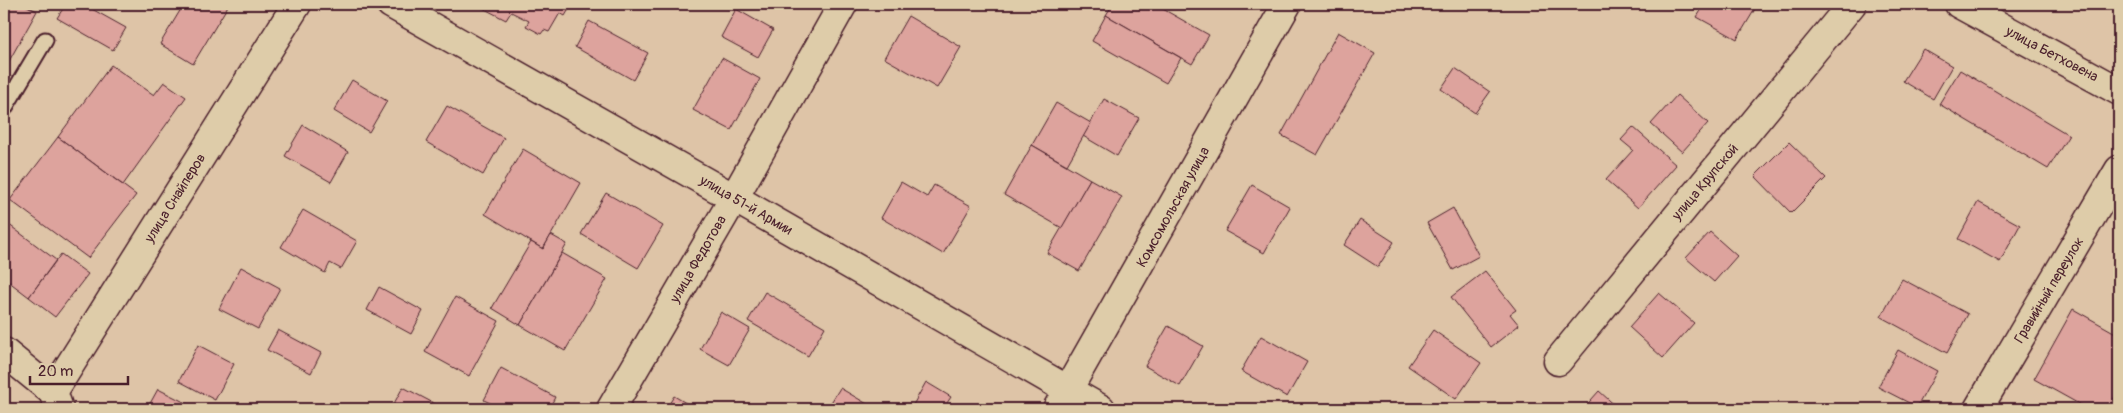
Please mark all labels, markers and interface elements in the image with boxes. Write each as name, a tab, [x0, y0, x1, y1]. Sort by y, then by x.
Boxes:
street label: улица Бетховена	[2002, 22, 2101, 85]
street label: улица Крупской	[1668, 140, 1742, 224]
street label: Комсомольская улица	[1133, 144, 1213, 270]
street label: улица Снайперов	[140, 150, 209, 247]
street label: улица 51-й Армии	[696, 171, 795, 238]
street label: улица Федотова	[666, 212, 730, 307]
street label: Гравийный переулок	[2011, 234, 2087, 346]
scale bar	[30, 353, 128, 385]
text: 20 m	[38, 362, 73, 381]

